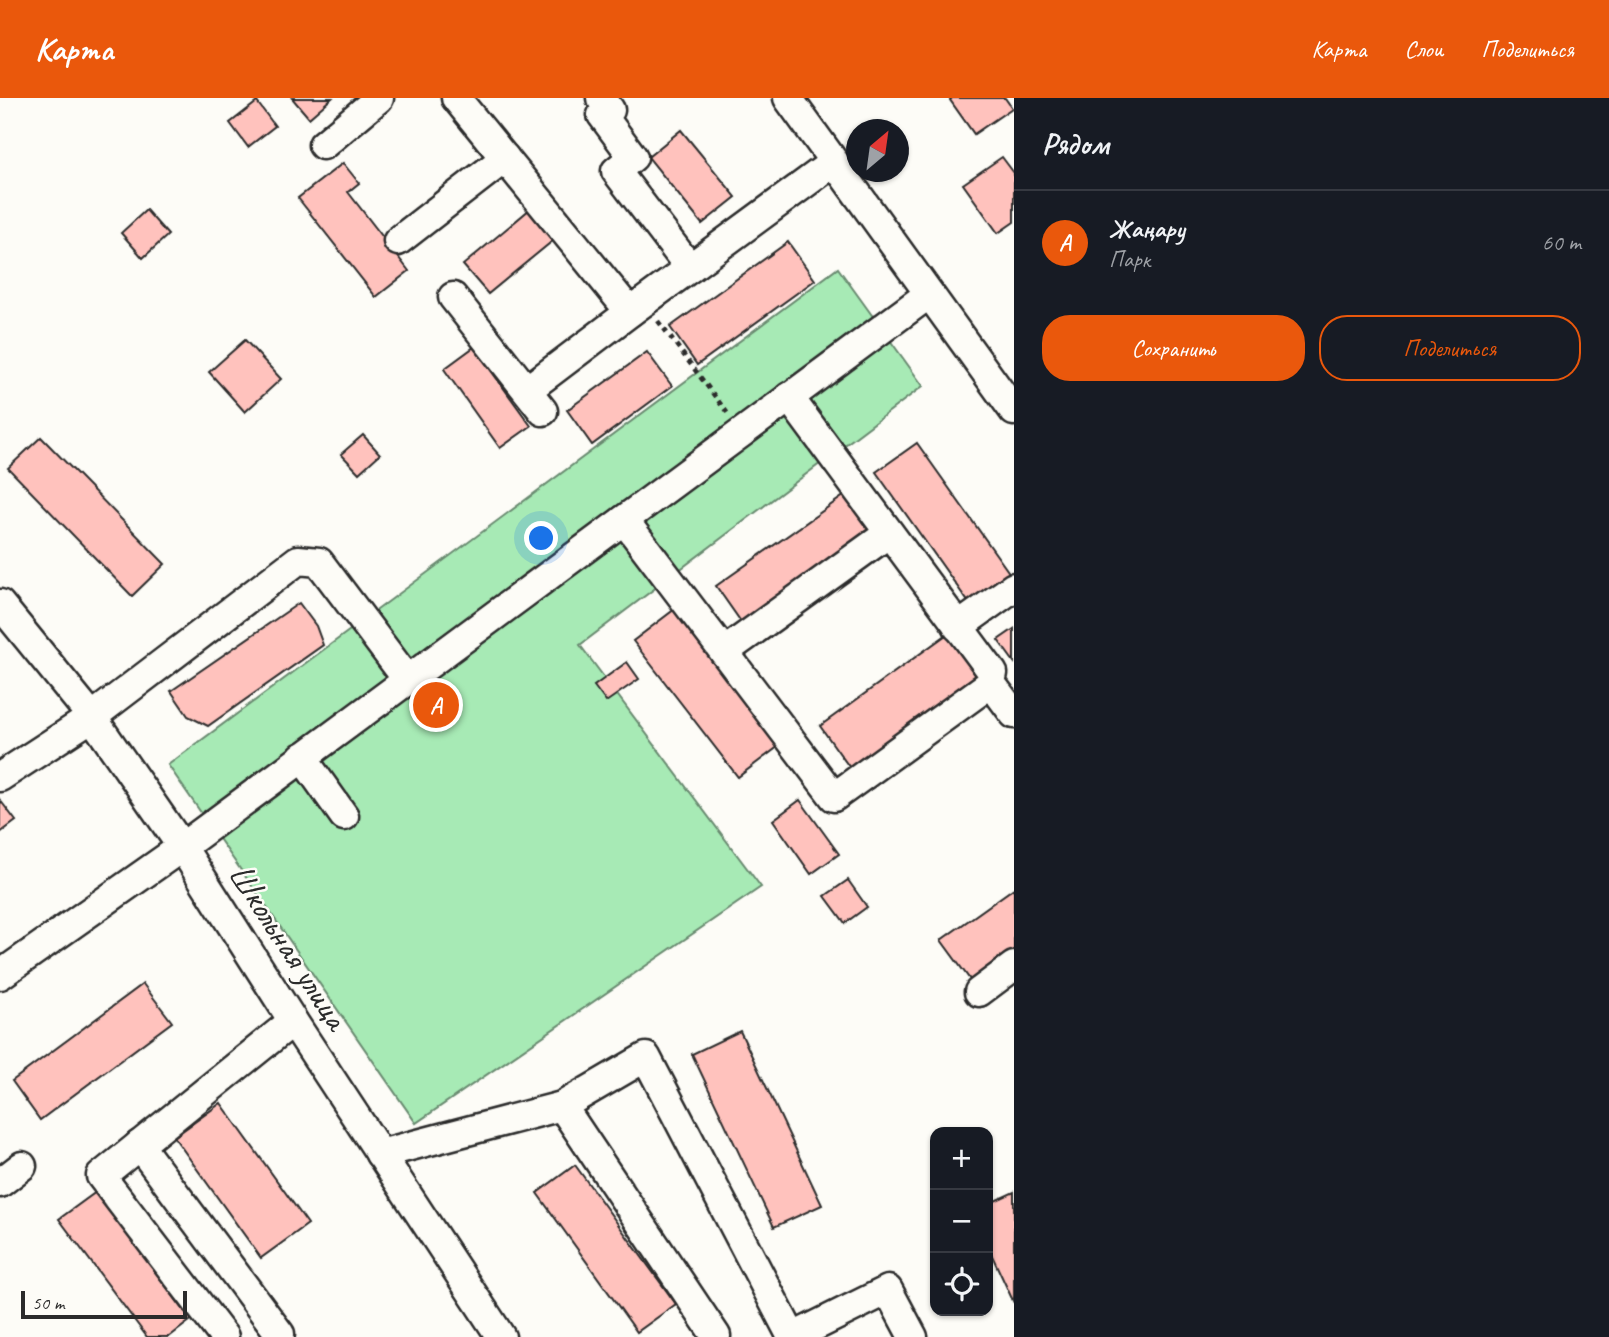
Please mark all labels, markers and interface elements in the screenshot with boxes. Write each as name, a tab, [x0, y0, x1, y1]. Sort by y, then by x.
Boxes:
text: Карта	[35, 28, 114, 70]
text: Карта	[1312, 34, 1366, 64]
text: Слои	[1404, 34, 1443, 64]
text: Поделиться	[1481, 34, 1574, 64]
north arrow	[846, 119, 909, 182]
text: Рядом	[1042, 125, 1109, 163]
text: Жаңару	[1109, 212, 1185, 245]
text: A	[1059, 228, 1071, 257]
text: 60 m	[1542, 228, 1581, 257]
text: Парк	[1109, 245, 1150, 274]
button: Сохранить	[1042, 315, 1305, 381]
button: Поделиться	[1319, 315, 1581, 381]
your location	[524, 521, 558, 555]
pin: A	[413, 679, 459, 731]
street label: Школьная улица	[218, 855, 360, 1040]
map controls	[930, 1127, 993, 1316]
button: +	[930, 1127, 993, 1190]
button: −	[930, 1190, 993, 1253]
button: locate	[930, 1253, 993, 1316]
scale bar	[21, 1288, 187, 1320]
text: 50 m	[32, 1291, 64, 1315]

